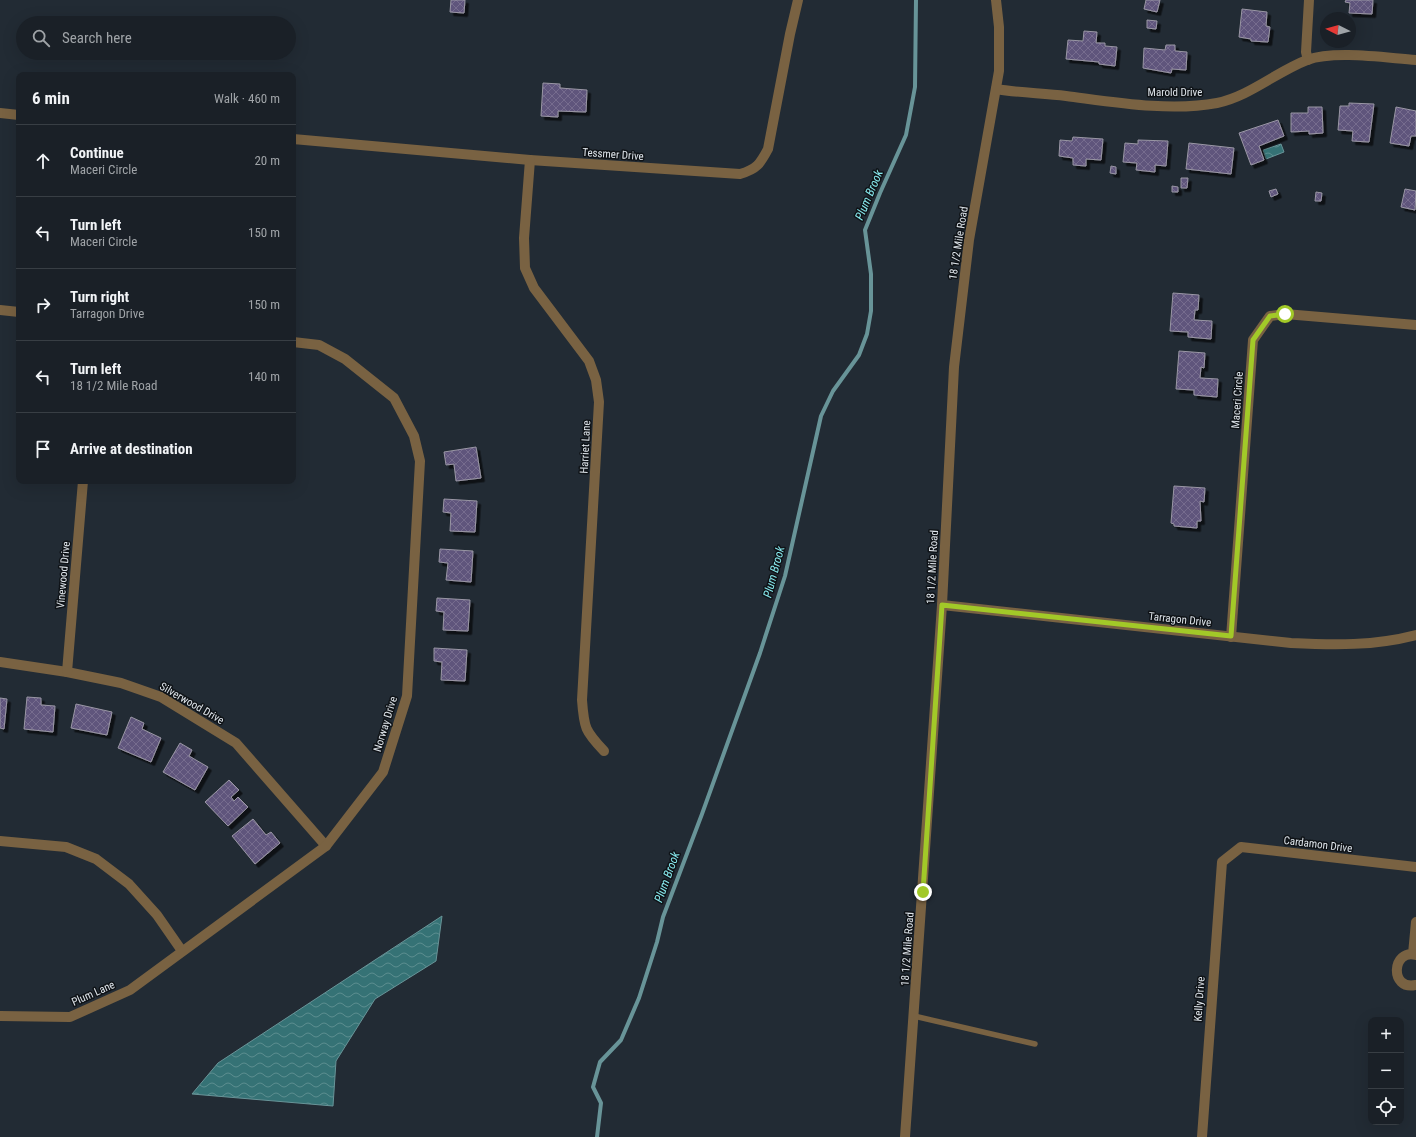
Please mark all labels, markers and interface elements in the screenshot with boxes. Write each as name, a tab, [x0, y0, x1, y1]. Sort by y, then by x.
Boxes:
north arrow	[1320, 12, 1356, 48]
search box	[16, 16, 296, 60]
icon: search	[30, 27, 52, 49]
text: Search here	[62, 29, 132, 47]
street label: Marold Drive	[1148, 86, 1202, 99]
text: 6 min	[32, 88, 70, 108]
text: Walk · 460 m	[214, 91, 280, 106]
text: Continue	[70, 144, 124, 162]
street label: Tessmer Drive	[582, 146, 644, 163]
icon: ahead	[32, 150, 54, 172]
text: 20 m	[254, 153, 280, 168]
text: Maceri Circle	[70, 162, 137, 177]
water label: Plum Brook	[852, 167, 886, 222]
street label: 18 1/2 Mile Road	[946, 206, 971, 281]
text: Turn left	[70, 216, 121, 234]
icon: left	[32, 222, 54, 244]
text: 150 m	[248, 225, 280, 240]
text: Maceri Circle	[70, 234, 137, 249]
text: Turn right	[70, 288, 129, 306]
icon: right	[32, 294, 54, 316]
text: 150 m	[248, 297, 280, 312]
route start	[1276, 305, 1294, 323]
text: Tarragon Drive	[70, 306, 144, 321]
text: Turn left	[70, 360, 121, 378]
icon: left	[32, 366, 54, 388]
text: 140 m	[248, 369, 280, 384]
street label: Maceri Circle	[1229, 371, 1246, 429]
text: 18 1/2 Mile Road	[70, 378, 157, 393]
street label: Harriet Lane	[578, 420, 593, 474]
icon: arrive	[32, 438, 54, 460]
text: Arrive at destination	[70, 440, 193, 458]
street label: 18 1/2 Mile Road	[924, 530, 941, 604]
street label: Vinewood Drive	[54, 541, 73, 609]
water label: Plum Brook	[760, 544, 788, 599]
street label: Tarragon Drive	[1148, 610, 1212, 629]
street label: Silverwood Drive	[157, 680, 226, 727]
street label: Norway Drive	[371, 695, 400, 753]
street label: Cardamon Drive	[1283, 834, 1353, 855]
water label: Plum Brook	[651, 849, 683, 904]
route end	[914, 883, 932, 901]
street label: 18 1/2 Mile Road	[898, 912, 917, 986]
street label: Kelly Drive	[1191, 976, 1208, 1022]
street label: Plum Lane	[70, 978, 117, 1009]
map controls	[1368, 1017, 1404, 1125]
button: +	[1368, 1017, 1404, 1053]
button: −	[1368, 1053, 1404, 1089]
button: locate	[1368, 1089, 1404, 1125]

